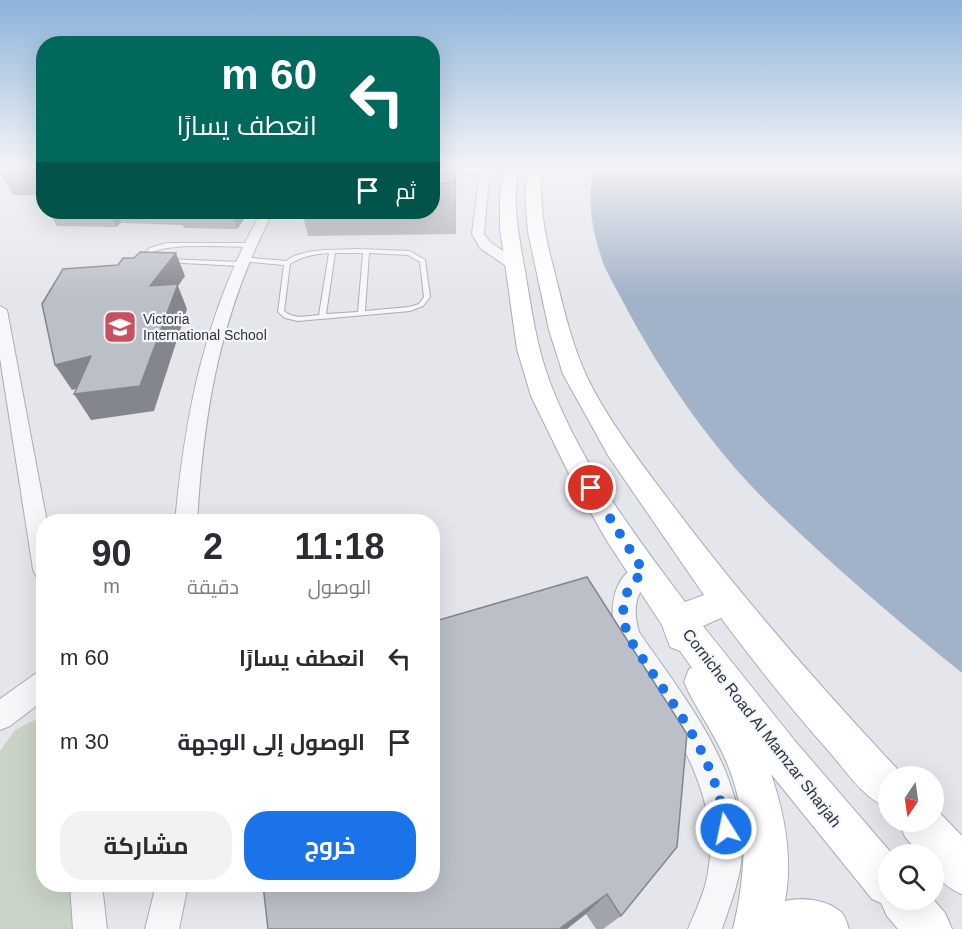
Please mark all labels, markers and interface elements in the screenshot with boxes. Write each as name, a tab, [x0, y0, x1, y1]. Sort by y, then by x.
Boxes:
text: 60 m	[221, 51, 317, 98]
icon: left	[338, 60, 416, 138]
text: انعطف يسارًا	[176, 111, 317, 141]
icon: arrive	[351, 174, 384, 207]
text: ثم	[396, 179, 416, 204]
school or university icon: Victoria International School	[102, 309, 138, 345]
place label: Victoria International School	[143, 311, 267, 343]
pin	[565, 462, 616, 513]
icon: arrive	[574, 471, 607, 504]
text: 2	[203, 526, 223, 567]
text: 11:18	[294, 526, 385, 567]
text: 90	[91, 533, 132, 574]
text: m	[103, 575, 120, 597]
text: دقيقة	[187, 576, 239, 598]
text: الوصول	[308, 576, 371, 598]
street label: Corniche Road Al Mamzar Sharjah	[679, 626, 845, 830]
icon: left	[383, 642, 416, 675]
text: 60 m	[60, 645, 109, 670]
text: انعطف يسارًا	[239, 646, 365, 671]
icon: arrive	[383, 726, 416, 759]
text: 30 m	[60, 729, 109, 754]
text: الوصول إلى الوجهة	[178, 730, 365, 755]
north arrow	[878, 766, 944, 832]
map controls	[878, 766, 944, 910]
position arrow	[694, 797, 758, 861]
button: مشاركة	[60, 811, 232, 880]
button: خروج	[244, 811, 416, 880]
button: search	[878, 844, 944, 910]

